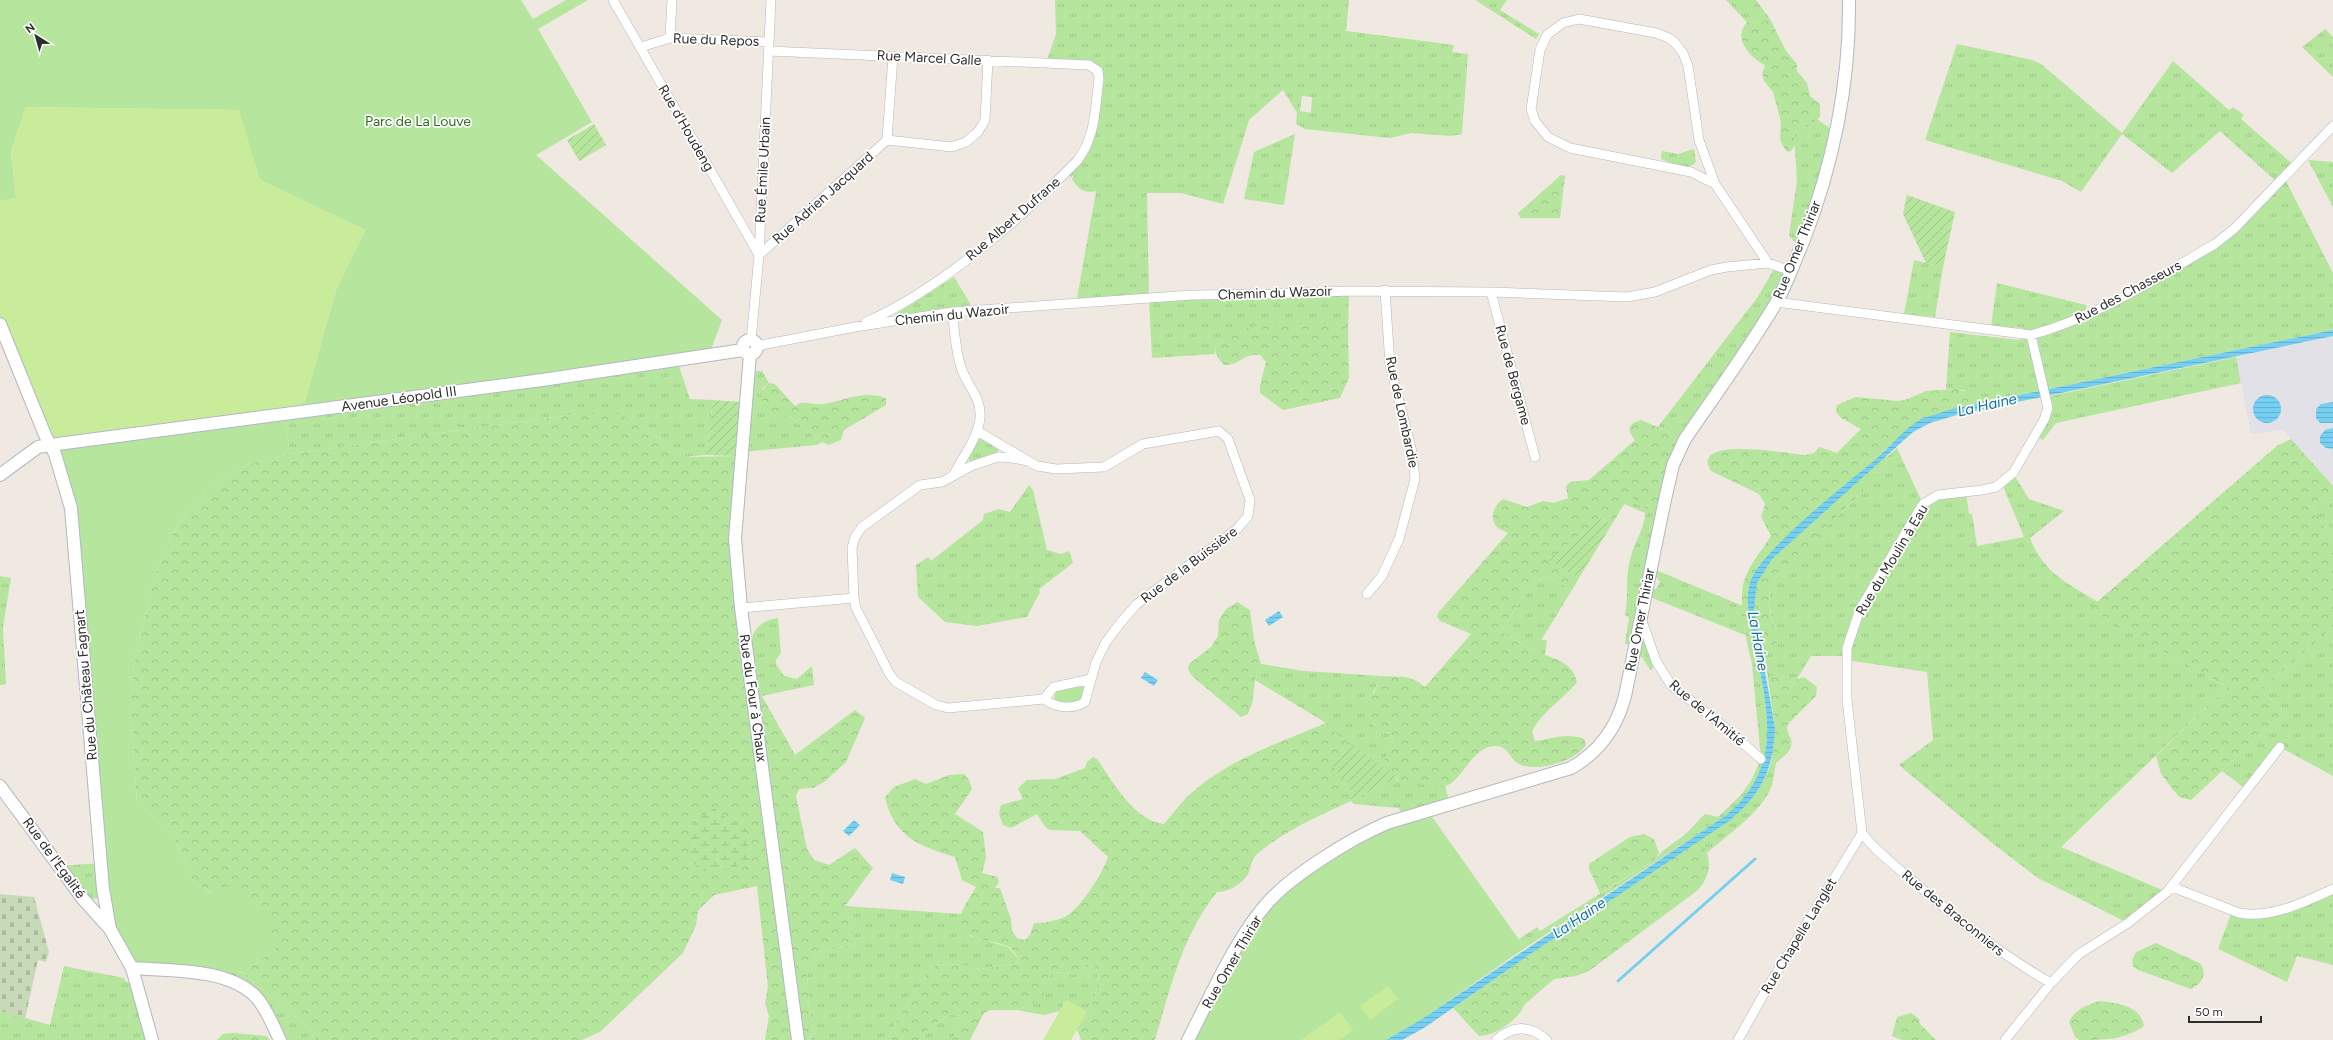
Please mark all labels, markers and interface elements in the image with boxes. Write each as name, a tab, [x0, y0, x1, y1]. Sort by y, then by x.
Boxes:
north arrow	[16, 16, 56, 56]
text: N	[23, 21, 38, 36]
street label: Rue du Repos	[672, 30, 760, 50]
street label: Rue Marcel Galle	[876, 47, 982, 69]
street label: Rue d'Houdeng	[654, 82, 718, 174]
park label: Parc de La Louve	[365, 113, 471, 130]
street label: Rue Émile Urbain	[752, 116, 774, 224]
street label: Rue Adrien Jacquard	[769, 148, 877, 248]
street label: Rue Albert Dufrane	[962, 173, 1064, 265]
street label: Rue Omer Thiriar	[1769, 198, 1825, 302]
street label: Rue des Chasseurs	[2072, 257, 2184, 327]
street label: Chemin du Wazoir	[1218, 282, 1333, 303]
street label: Chemin du Wazoir	[894, 301, 1010, 329]
street label: Rue de Bergame	[1491, 323, 1535, 427]
street label: Rue de Lombardie	[1382, 355, 1422, 470]
street label: Avenue Léopold III	[340, 382, 458, 416]
water label: La Haine	[1956, 389, 2018, 421]
street label: Rue du Moulin à Eau	[1852, 501, 1932, 619]
street label: Rue de la Buissière	[1137, 523, 1241, 607]
street label: Rue Omer Thiriar	[1622, 567, 1658, 673]
street label: Rue du Château Fagnart	[71, 609, 101, 761]
water label: La Haine	[1744, 610, 1772, 672]
street label: Rue du Four à Chaux	[736, 633, 770, 763]
street label: Rue de l'Amitié	[1666, 676, 1749, 750]
street label: Rue de l'Egalité	[19, 814, 89, 902]
street label: Rue des Braconniers	[1898, 866, 2008, 960]
street label: Rue Chapelle Langlet	[1758, 875, 1840, 997]
water label: La Haine	[1549, 894, 1609, 942]
street label: Rue Omer Thiriar	[1198, 912, 1266, 1012]
scale bar	[2189, 998, 2261, 1024]
text: 50 m	[2195, 1005, 2223, 1019]

